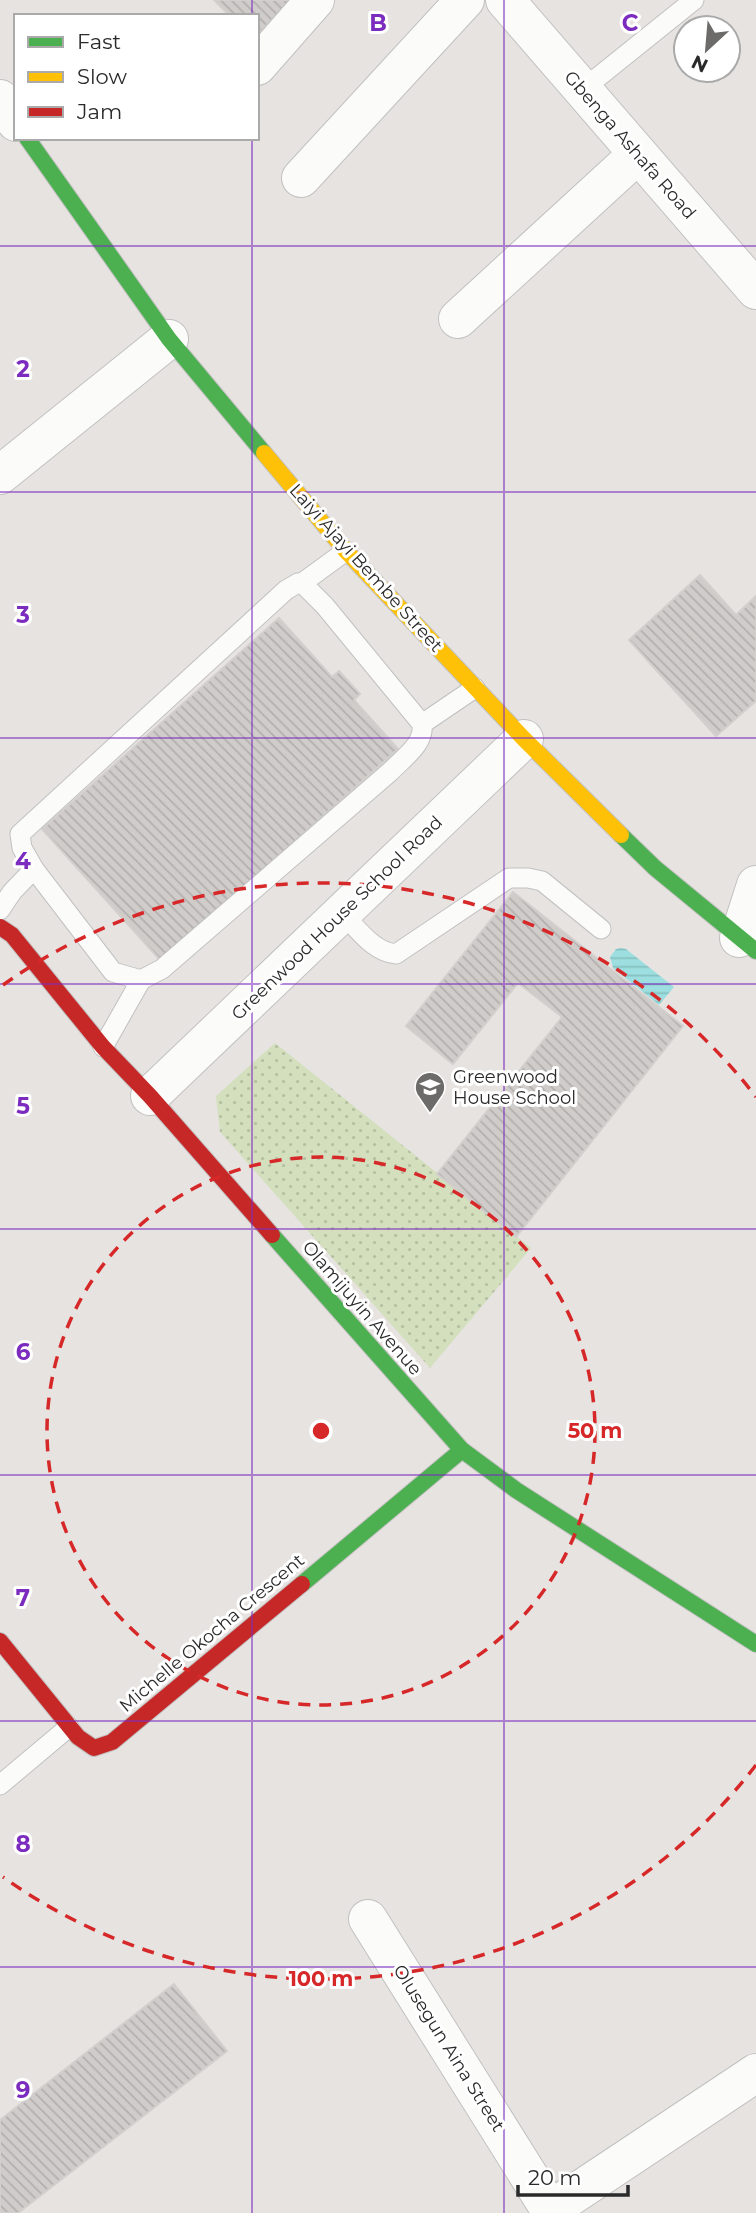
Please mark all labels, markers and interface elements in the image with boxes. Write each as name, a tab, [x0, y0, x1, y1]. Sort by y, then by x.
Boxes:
text: B	[369, 9, 387, 37]
text: C	[622, 9, 639, 37]
legend	[14, 14, 259, 140]
north arrow	[672, 14, 742, 84]
text: Fast	[77, 29, 121, 54]
text: N	[688, 50, 712, 78]
text: Slow	[77, 64, 127, 89]
street label: Gbenga Ashafa Road	[560, 66, 700, 224]
text: Jam	[76, 99, 122, 124]
text: 2	[16, 355, 30, 383]
street label: Laiyi Ajayi Bembe Street	[285, 479, 447, 657]
text: 3	[15, 601, 30, 629]
street label: Greenwood House School Road	[227, 811, 447, 1025]
text: 4	[15, 847, 31, 875]
place label: Greenwood House School	[453, 1066, 576, 1109]
school or university icon: Greenwood House School	[413, 1070, 447, 1114]
text: 5	[16, 1092, 30, 1120]
street label: Olamijuyin Avenue	[298, 1236, 426, 1380]
text: 6	[16, 1338, 31, 1366]
text: 50 m	[568, 1418, 622, 1443]
centre of rings	[309, 1419, 333, 1443]
street label: Michelle Okocha Crescent	[115, 1549, 309, 1717]
text: 7	[16, 1584, 30, 1612]
text: 8	[15, 1830, 31, 1858]
street label: Olusegun Aina Street	[389, 1960, 509, 2136]
text: 100 m	[289, 1966, 353, 1991]
text: 9	[16, 2076, 30, 2104]
scale bar	[518, 2154, 628, 2198]
text: 20 m	[528, 2165, 582, 2190]

